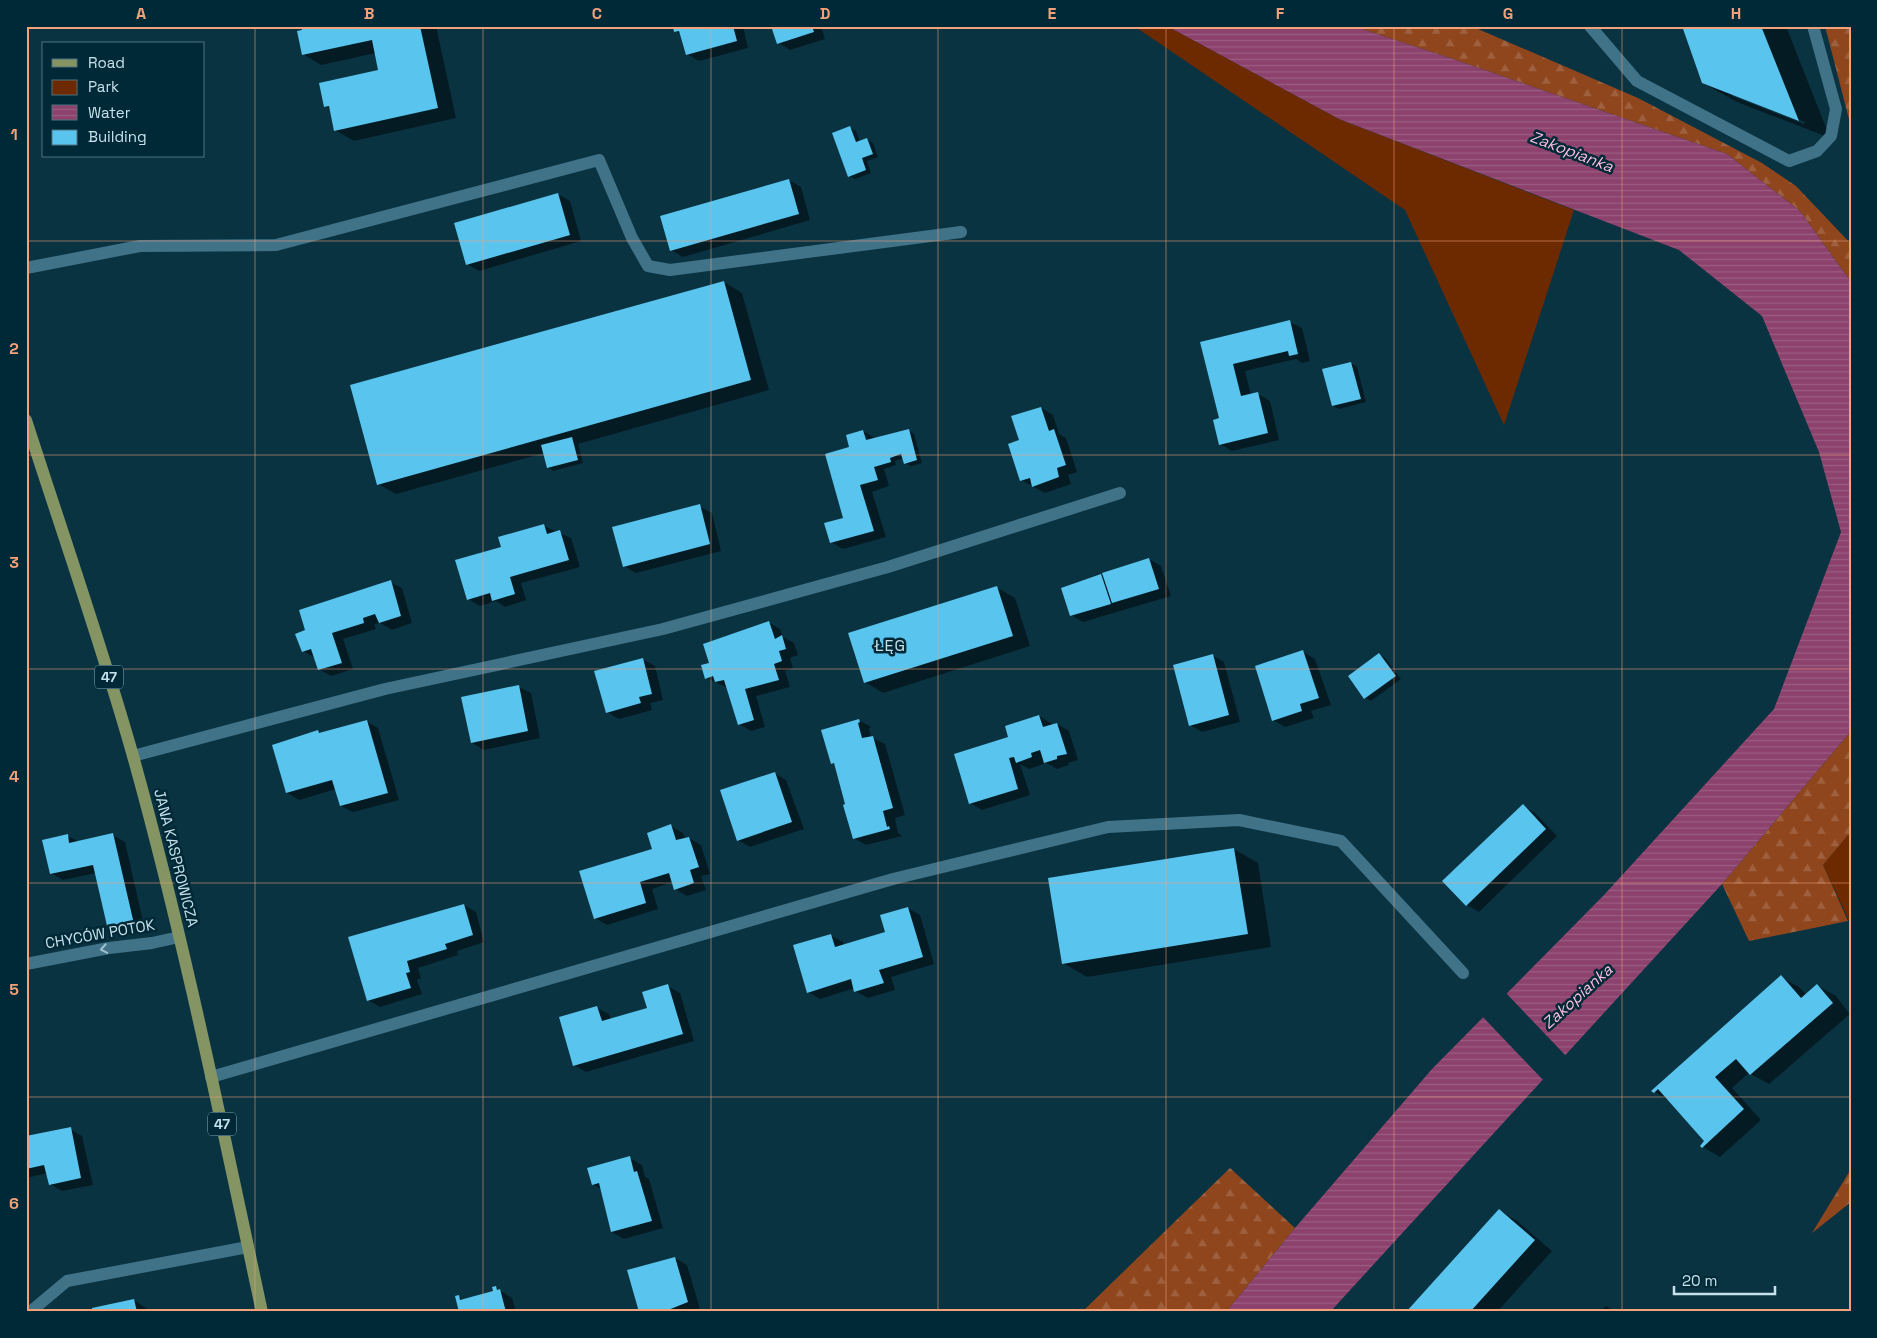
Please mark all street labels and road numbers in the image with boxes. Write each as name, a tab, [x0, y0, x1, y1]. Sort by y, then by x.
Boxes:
road number: 47	[95, 666, 123, 689]
street label: JANA KASPROWICZA	[150, 787, 203, 929]
street label: CHYCÓW POTOK	[44, 915, 156, 952]
road number: 47	[208, 1112, 236, 1136]

